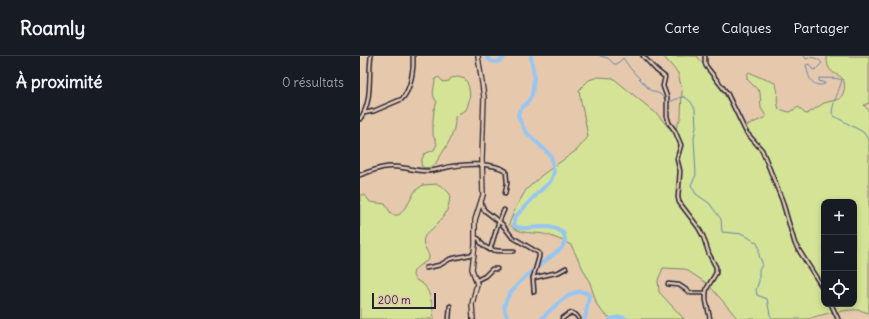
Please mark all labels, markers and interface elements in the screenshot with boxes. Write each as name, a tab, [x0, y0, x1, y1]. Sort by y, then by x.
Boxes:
text: Roamly	[20, 16, 85, 40]
text: Carte	[665, 19, 699, 37]
text: Calques	[721, 19, 771, 37]
text: Partager	[793, 19, 849, 37]
text: À proximité	[16, 71, 102, 93]
text: 0 résultats	[282, 74, 344, 91]
map controls	[821, 199, 857, 307]
button: +	[821, 199, 857, 235]
button: −	[821, 235, 857, 271]
button: locate	[821, 271, 857, 307]
scale bar	[372, 291, 436, 310]
text: 200 m	[378, 293, 411, 307]

